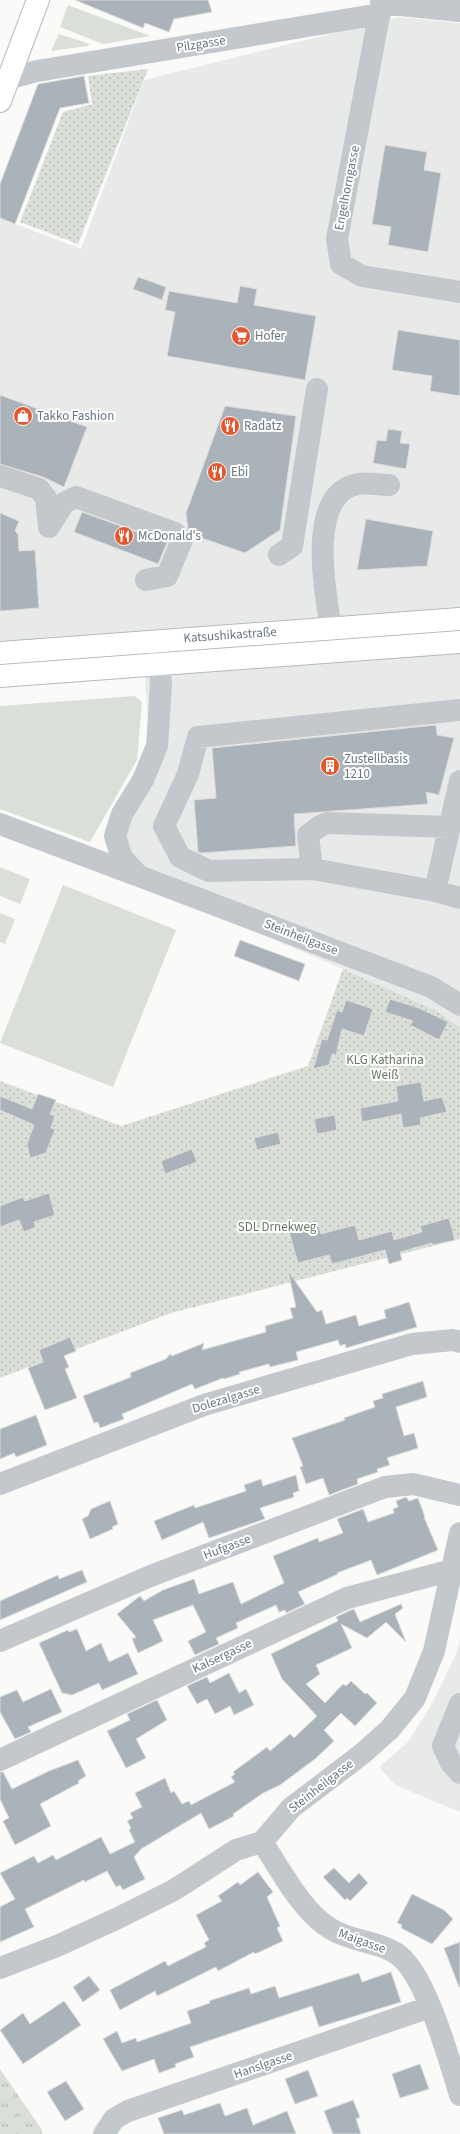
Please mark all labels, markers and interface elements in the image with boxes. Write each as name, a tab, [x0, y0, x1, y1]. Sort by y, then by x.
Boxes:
street label: Pilzgasse	[175, 31, 227, 57]
street label: Engelhorngasse	[330, 144, 364, 232]
supermarket icon: Hofer	[230, 325, 252, 347]
place label: Hofer	[255, 327, 286, 345]
shop icon: Takko Fashion	[12, 405, 34, 427]
place label: Takko Fashion	[37, 407, 114, 425]
restaurant icon: Radatz	[219, 415, 241, 437]
place label: Radatz	[244, 417, 282, 435]
restaurant icon: Ebi	[206, 461, 228, 483]
place label: Ebi	[231, 463, 248, 481]
restaurant icon: McDonald's	[113, 525, 135, 547]
place label: McDonald's	[138, 527, 202, 545]
street label: Katsushikastraße	[183, 623, 277, 647]
place label: Zustellbasis 1210	[344, 750, 408, 783]
building icon: Zustellbasis 1210	[319, 755, 341, 777]
street label: Steinheilgasse	[261, 915, 341, 959]
park label: KLG Katharina Weiß	[346, 1051, 424, 1084]
park label: SDL Drnekweg	[238, 1218, 317, 1236]
street label: Dolezalgasse	[190, 1380, 262, 1418]
street label: Hufgasse	[201, 1530, 253, 1564]
street label: Kalsergasse	[189, 1634, 255, 1678]
street label: Steinheilgasse	[285, 1755, 357, 1817]
street label: Maigasse	[336, 1924, 388, 1958]
street label: Hanslgasse	[231, 2047, 295, 2083]

